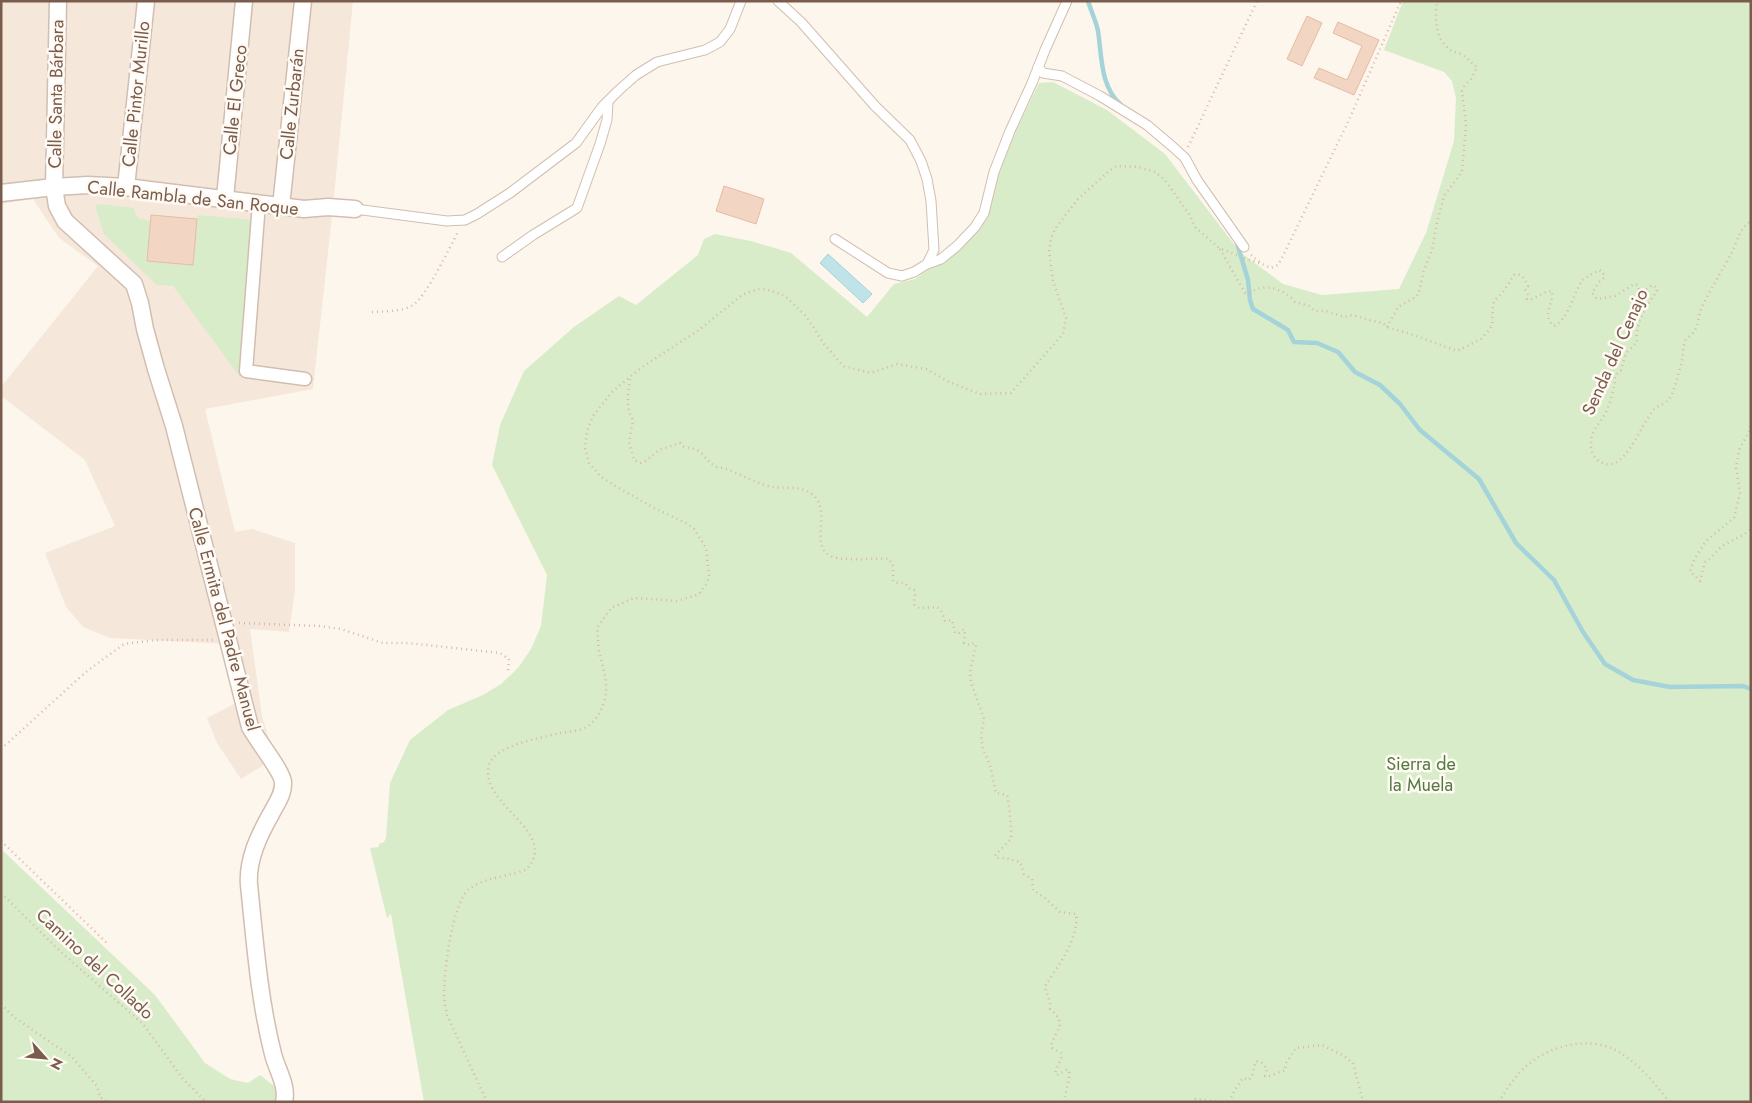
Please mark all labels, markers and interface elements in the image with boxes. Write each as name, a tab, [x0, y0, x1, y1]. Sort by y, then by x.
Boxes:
street label: Calle Santa Bárbara	[42, 19, 70, 169]
street label: Calle Pintor Murillo	[115, 20, 157, 168]
street label: Calle El Greco	[216, 43, 254, 157]
street label: Calle Zurbarán	[273, 47, 311, 161]
street label: Calle Rambla de San Roque	[86, 174, 300, 222]
street label: Senda del Cenajo	[1575, 284, 1655, 419]
street label: Calle Ermita del Padre Manuel	[182, 504, 266, 734]
park label: Sierra de la Muela	[1386, 751, 1456, 798]
street label: Camino del Collado	[30, 902, 160, 1026]
north arrow	[20, 1033, 70, 1083]
text: N	[45, 1054, 68, 1073]

